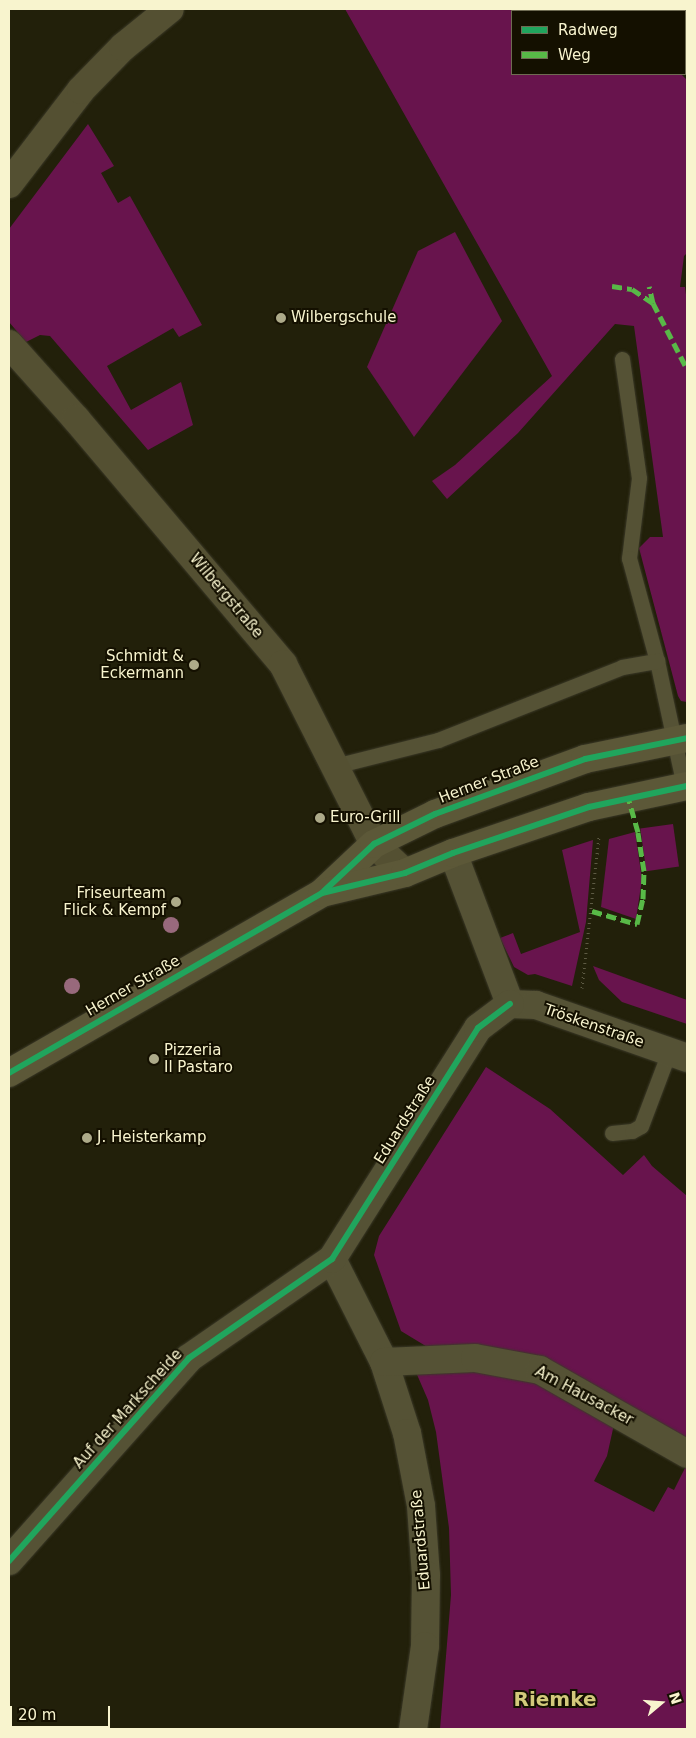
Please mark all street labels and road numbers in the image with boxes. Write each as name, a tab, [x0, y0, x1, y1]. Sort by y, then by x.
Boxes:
street label: Wilbergstraße	[185, 550, 267, 642]
street label: Herner Straße	[437, 753, 541, 807]
street label: Herner Straße	[83, 952, 183, 1020]
street label: Tröskenstraße	[542, 1000, 646, 1052]
street label: Eduardstraße	[371, 1072, 439, 1168]
street label: Auf der Markscheide	[70, 1346, 186, 1472]
street label: Am Hausacker	[532, 1363, 636, 1429]
street label: Eduardstraße	[408, 1489, 434, 1591]

